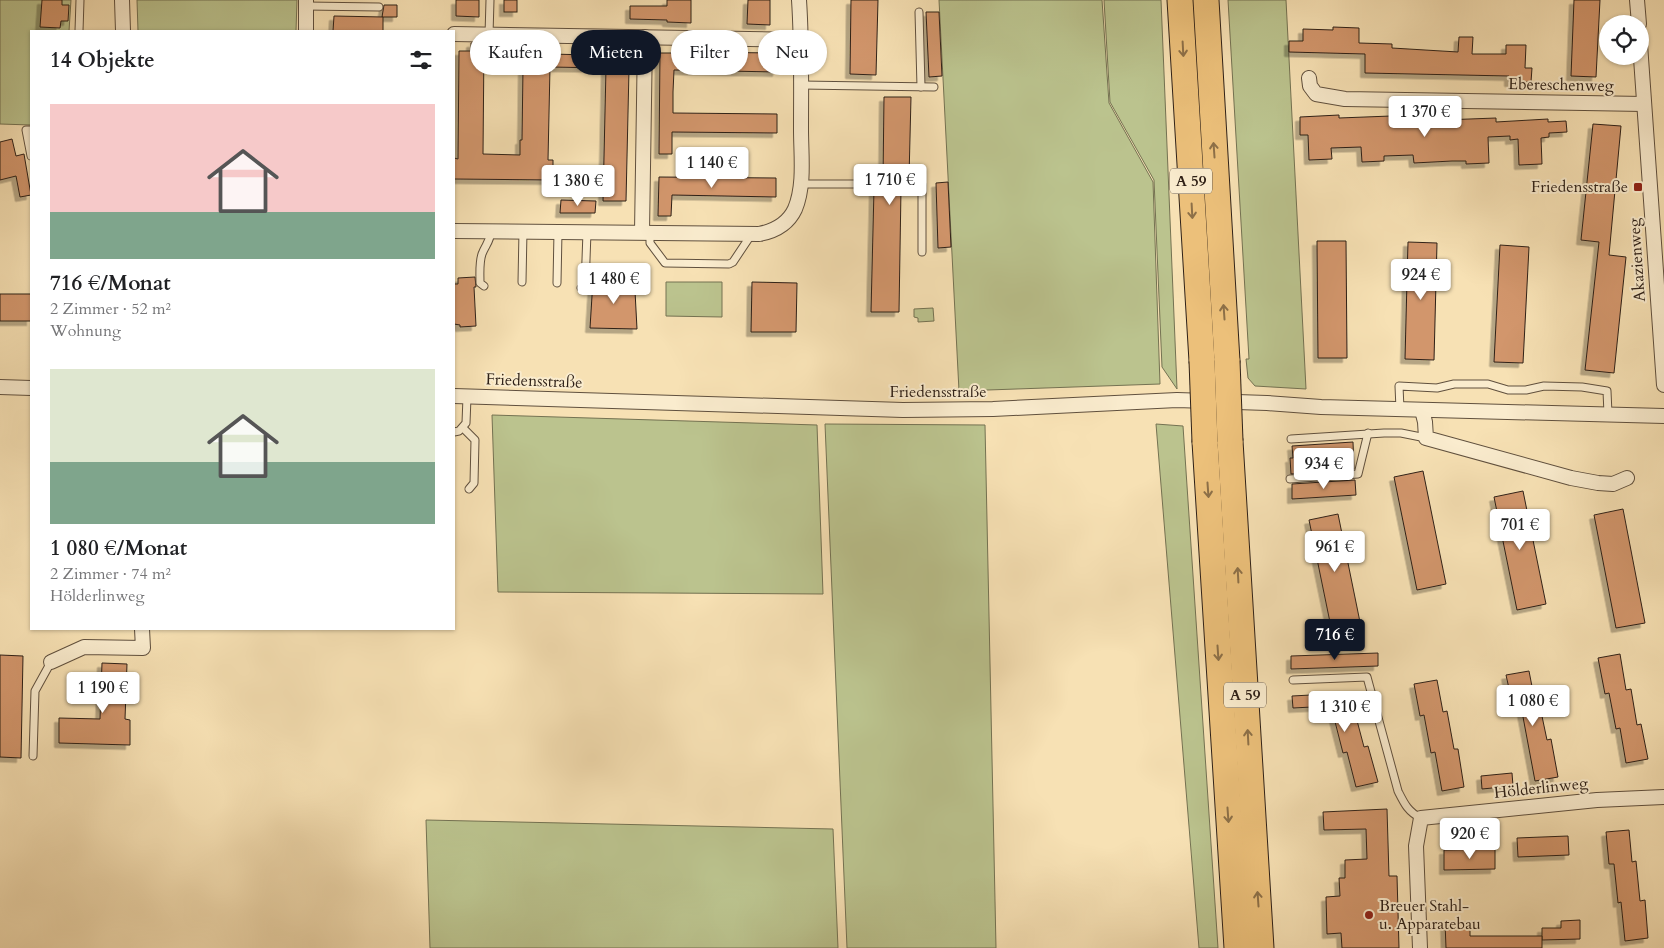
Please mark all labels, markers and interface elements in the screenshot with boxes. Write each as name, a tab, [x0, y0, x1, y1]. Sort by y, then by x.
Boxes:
map controls	[1599, 15, 1649, 65]
button: locate	[1599, 15, 1649, 65]
chip: Kaufen	[470, 30, 561, 75]
chip: Mieten	[571, 30, 661, 75]
chip: Filter	[671, 30, 748, 75]
chip: Neu	[758, 30, 827, 75]
one-way arrow	[1178, 40, 1187, 56]
text: 14 Objekte	[50, 46, 155, 75]
icon: filters	[407, 46, 435, 74]
street label: Ebereschenweg	[1508, 73, 1614, 97]
pin: 1 370 €	[1379, 96, 1471, 138]
text: 1 370 €	[1400, 101, 1450, 123]
icon: home	[198, 136, 288, 226]
one-way arrow	[1210, 142, 1219, 158]
pin: 1 140 €	[666, 146, 758, 189]
text: 1 140 €	[687, 152, 737, 174]
pin: 1 380 €	[532, 164, 624, 207]
pin: 1 710 €	[844, 164, 936, 206]
road number: A 59	[1170, 168, 1212, 194]
text: 1 710 €	[865, 169, 915, 191]
text: 1 380 €	[553, 170, 603, 192]
place label: Friedensstraße	[1531, 176, 1628, 198]
marker: Friedensstraße	[1632, 181, 1644, 193]
one-way arrow	[1188, 203, 1197, 219]
street label: Akazienweg	[1623, 217, 1651, 303]
pin: 924 €	[1386, 258, 1456, 301]
pin: 1 480 €	[568, 262, 660, 305]
text: 924 €	[1402, 264, 1440, 286]
text: 1 480 €	[589, 268, 639, 290]
text: 716 €/Monat	[50, 269, 171, 298]
text: 2 Zimmer · 52 m²	[50, 298, 171, 320]
one-way arrow	[1220, 305, 1229, 321]
text: Wohnung	[50, 320, 121, 342]
street label: Friedensstraße	[485, 368, 583, 394]
street label: Friedensstraße	[890, 381, 986, 403]
icon: home	[198, 401, 288, 491]
pin: 934 €	[1289, 448, 1359, 490]
text: 934 €	[1305, 453, 1343, 475]
one-way arrow	[1203, 482, 1213, 498]
pin: 701 €	[1485, 508, 1555, 551]
text: 701 €	[1501, 514, 1539, 536]
pin: 961 €	[1300, 530, 1370, 573]
text: 1 080 €/Monat	[50, 534, 187, 563]
text: 961 €	[1316, 536, 1354, 558]
text: 2 Zimmer · 74 m²	[50, 563, 171, 585]
one-way arrow	[1234, 567, 1243, 583]
text: Hölderlinweg	[50, 585, 144, 607]
pin: 716 €	[1300, 618, 1370, 661]
text: 716 €	[1316, 624, 1354, 646]
one-way arrow	[1214, 644, 1223, 660]
pin: 1 190 €	[57, 672, 149, 714]
text: 1 190 €	[78, 677, 128, 699]
road number: A 59	[1224, 682, 1266, 708]
pin: 1 080 €	[1487, 684, 1579, 727]
pin: 1 310 €	[1299, 690, 1391, 733]
text: 1 080 €	[1508, 690, 1558, 712]
text: 1 310 €	[1320, 696, 1370, 718]
one-way arrow	[1243, 729, 1252, 745]
street label: Hölderlinweg	[1493, 772, 1589, 804]
one-way arrow	[1224, 806, 1233, 822]
pin: 920 €	[1435, 818, 1505, 860]
text: 920 €	[1451, 823, 1489, 845]
one-way arrow	[1253, 892, 1262, 908]
place label: Breuer Stahl- u. Apparatebau	[1379, 895, 1481, 935]
marker: Breuer Stahl- u. Apparatebau	[1363, 909, 1375, 921]

